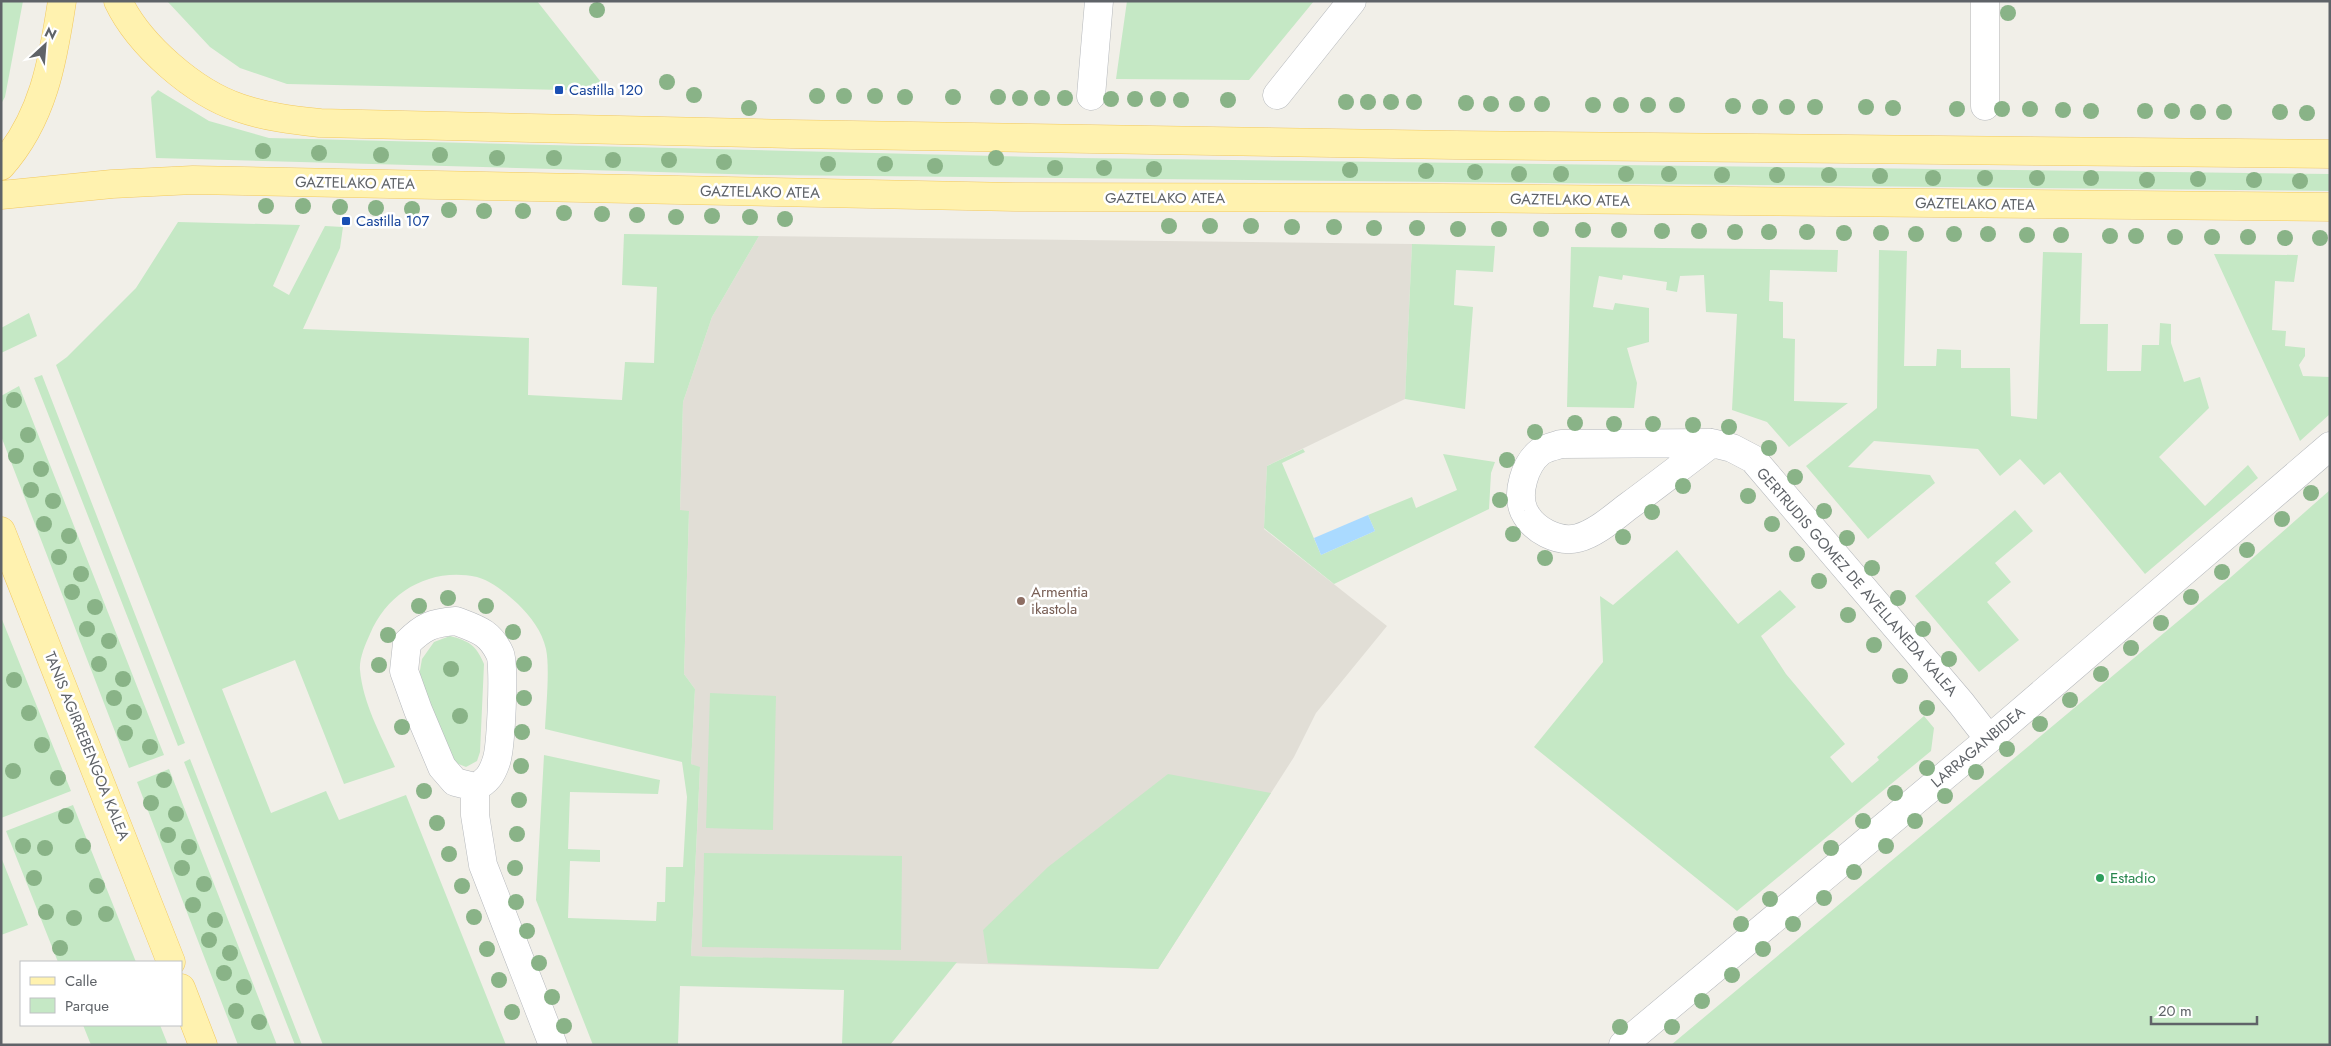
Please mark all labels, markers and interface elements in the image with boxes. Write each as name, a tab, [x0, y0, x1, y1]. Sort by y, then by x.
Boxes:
north arrow	[20, 20, 70, 70]
text: N	[41, 22, 60, 45]
place label: Castilla 120	[569, 79, 643, 101]
marker: Castilla 120	[553, 84, 565, 96]
street label: GAZTELAKO ATEA	[295, 171, 415, 195]
street label: GAZTELAKO ATEA	[700, 180, 820, 204]
street label: GAZTELAKO ATEA	[1105, 187, 1225, 209]
street label: GAZTELAKO ATEA	[1510, 188, 1630, 212]
street label: GAZTELAKO ATEA	[1915, 192, 2035, 216]
place label: Castilla 107	[356, 210, 429, 232]
marker: Castilla 107	[340, 215, 352, 227]
street label: GERTRUDIS GOMEZ DE AVELLANEDA KALEA	[1751, 463, 1963, 701]
place label: Armentia ikastola	[1031, 581, 1088, 620]
marker: Armentia ikastola	[1015, 595, 1027, 607]
street label: TANIS AGIRREBENGOA KALEA	[39, 648, 135, 844]
street label: LARRAGANBIDEA	[1926, 701, 2030, 793]
place label: Estadio	[2110, 867, 2156, 889]
marker: Estadio	[2094, 872, 2106, 884]
legend	[20, 961, 182, 1026]
text: Calle	[65, 970, 97, 992]
scale bar	[2151, 994, 2257, 1026]
text: Parque	[65, 995, 109, 1017]
text: 20 m	[2158, 1000, 2192, 1022]

